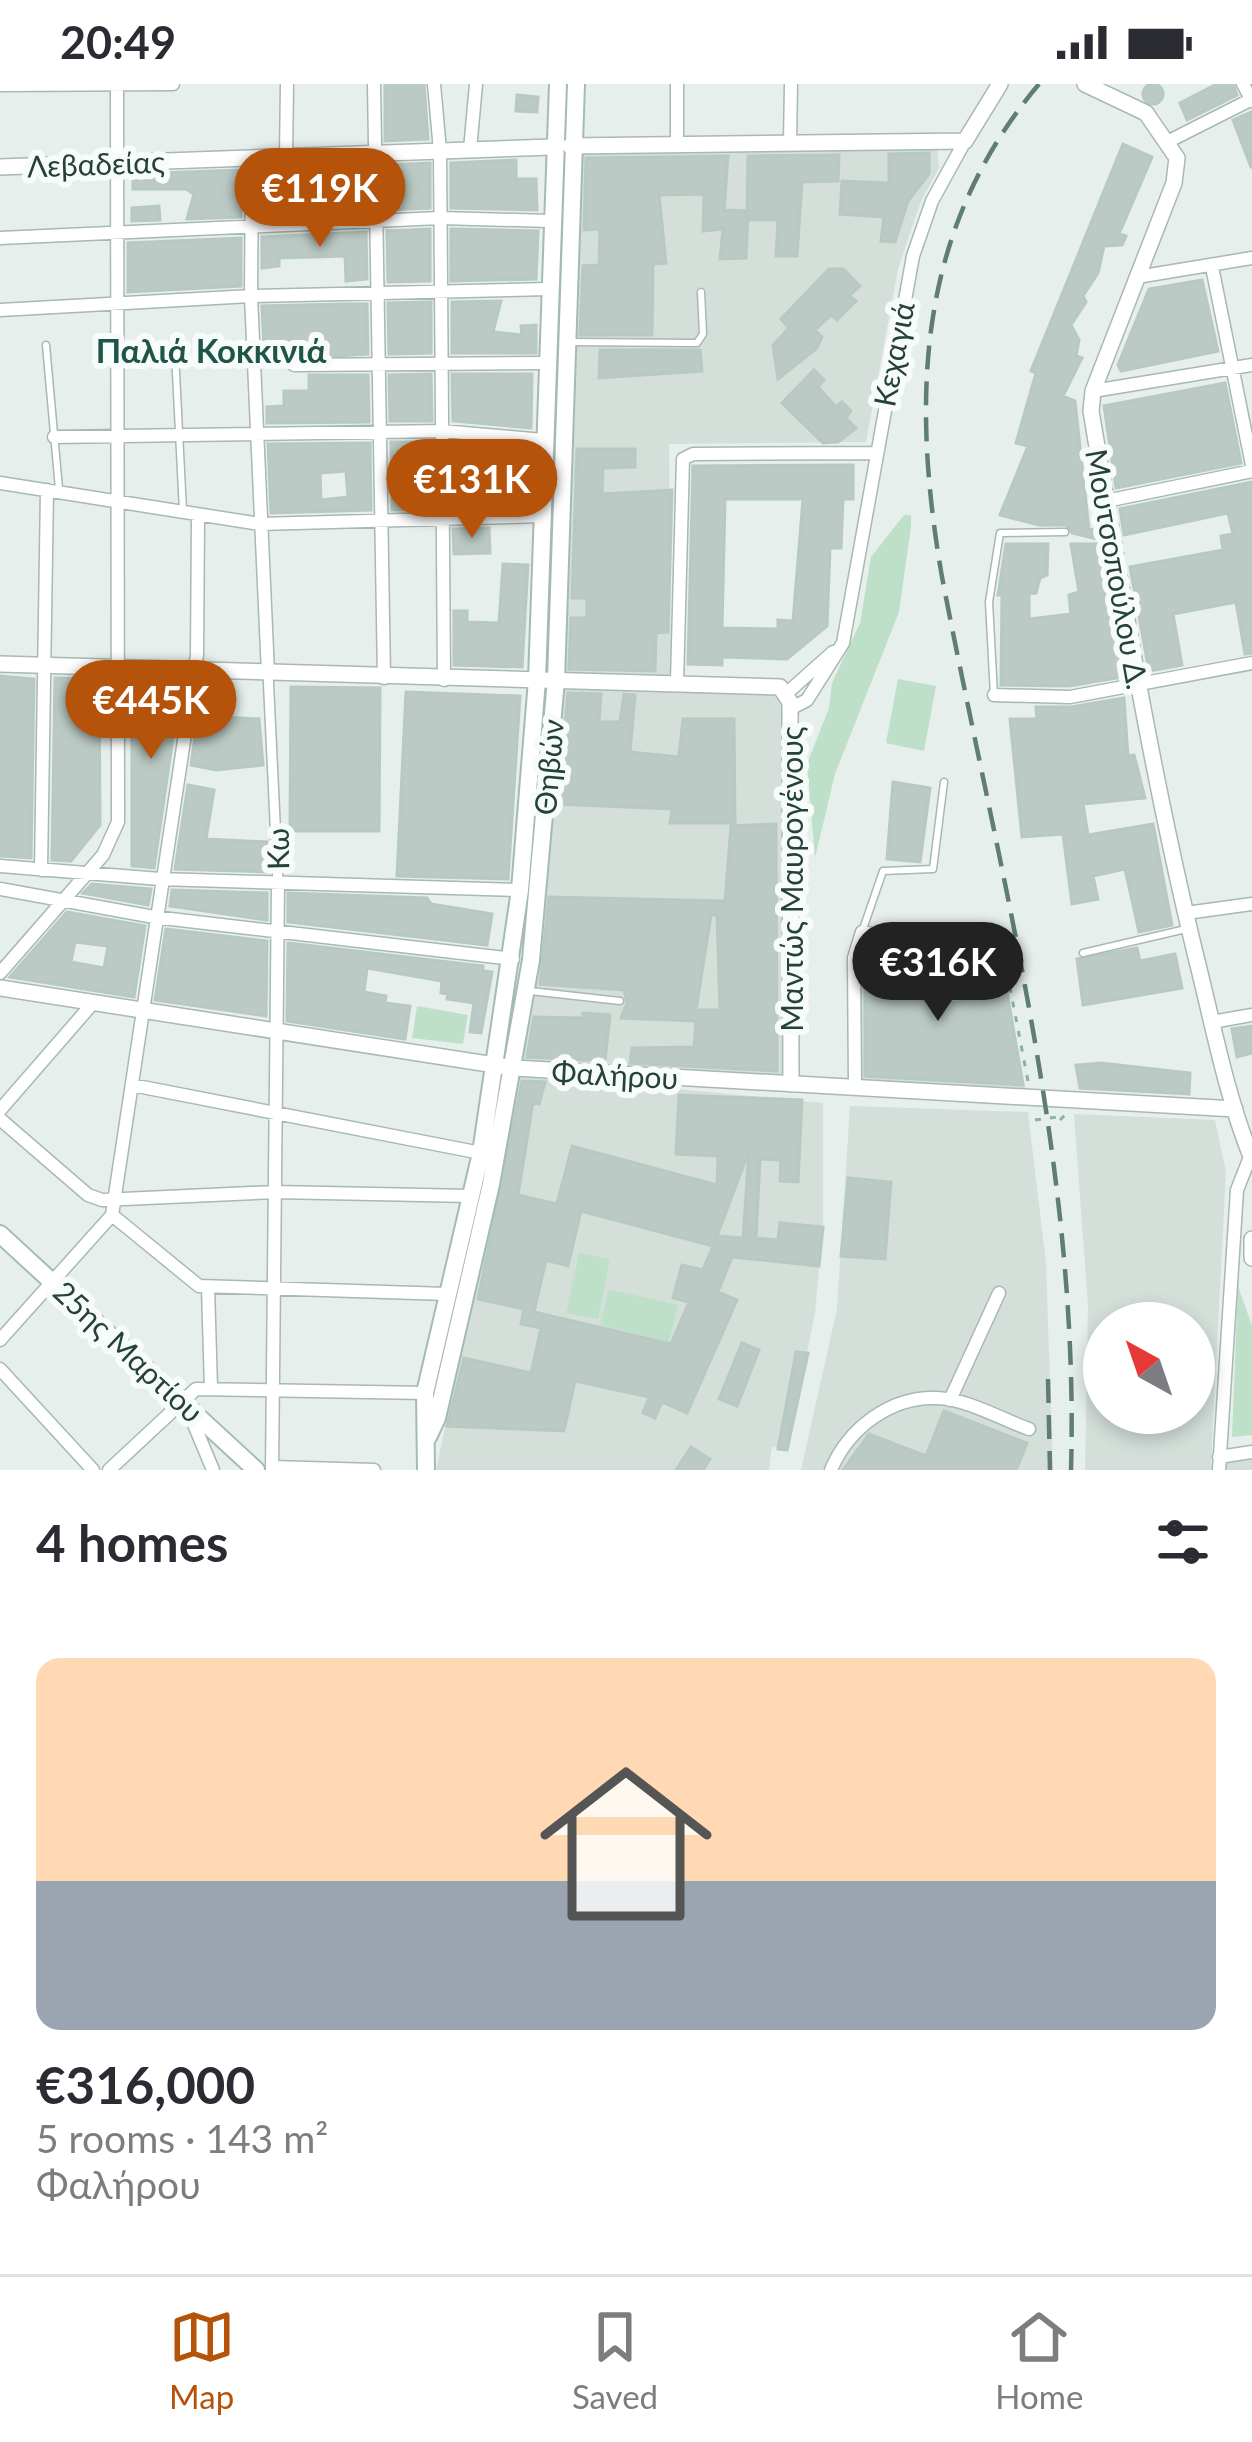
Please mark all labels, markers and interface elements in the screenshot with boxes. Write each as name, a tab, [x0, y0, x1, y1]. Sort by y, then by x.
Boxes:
text: 20:49	[60, 15, 176, 69]
street label: Λεβαδείας	[27, 143, 166, 183]
pin: €119K	[236, 148, 404, 250]
text: €119K	[261, 164, 379, 210]
street label: Κεχαγιά	[865, 298, 921, 409]
district label: Παλιά Κοκκινιά	[96, 330, 326, 370]
pin: €131K	[388, 439, 556, 541]
street label: Μουτσοπούλου Δ.	[1079, 446, 1157, 692]
text: €131K	[413, 455, 531, 501]
pin: €445K	[67, 660, 235, 762]
text: €445K	[92, 676, 210, 722]
street label: Θηβών	[526, 717, 570, 817]
street label: Μαντώς Μαυρογένους	[773, 726, 809, 1032]
street label: Κω	[259, 828, 295, 870]
pin: €316K	[854, 922, 1022, 1024]
text: €316K	[879, 938, 997, 984]
street label: Φαλήρου	[551, 1053, 679, 1095]
street label: 25ης Μαρτίου	[47, 1273, 211, 1429]
north arrow	[1083, 1302, 1215, 1434]
map controls	[1083, 1302, 1215, 1434]
icon: filters	[1150, 1509, 1216, 1575]
text: 4 homes	[36, 1512, 228, 1573]
icon: home	[518, 1736, 734, 1952]
text: €316,000	[36, 2054, 255, 2115]
text: 5 rooms · 143 m²	[36, 2115, 328, 2161]
text: Φαλήρου	[36, 2161, 201, 2207]
tab: Map	[169, 2304, 235, 2416]
tab: Saved	[572, 2304, 658, 2416]
tab: Home	[995, 2304, 1083, 2416]

